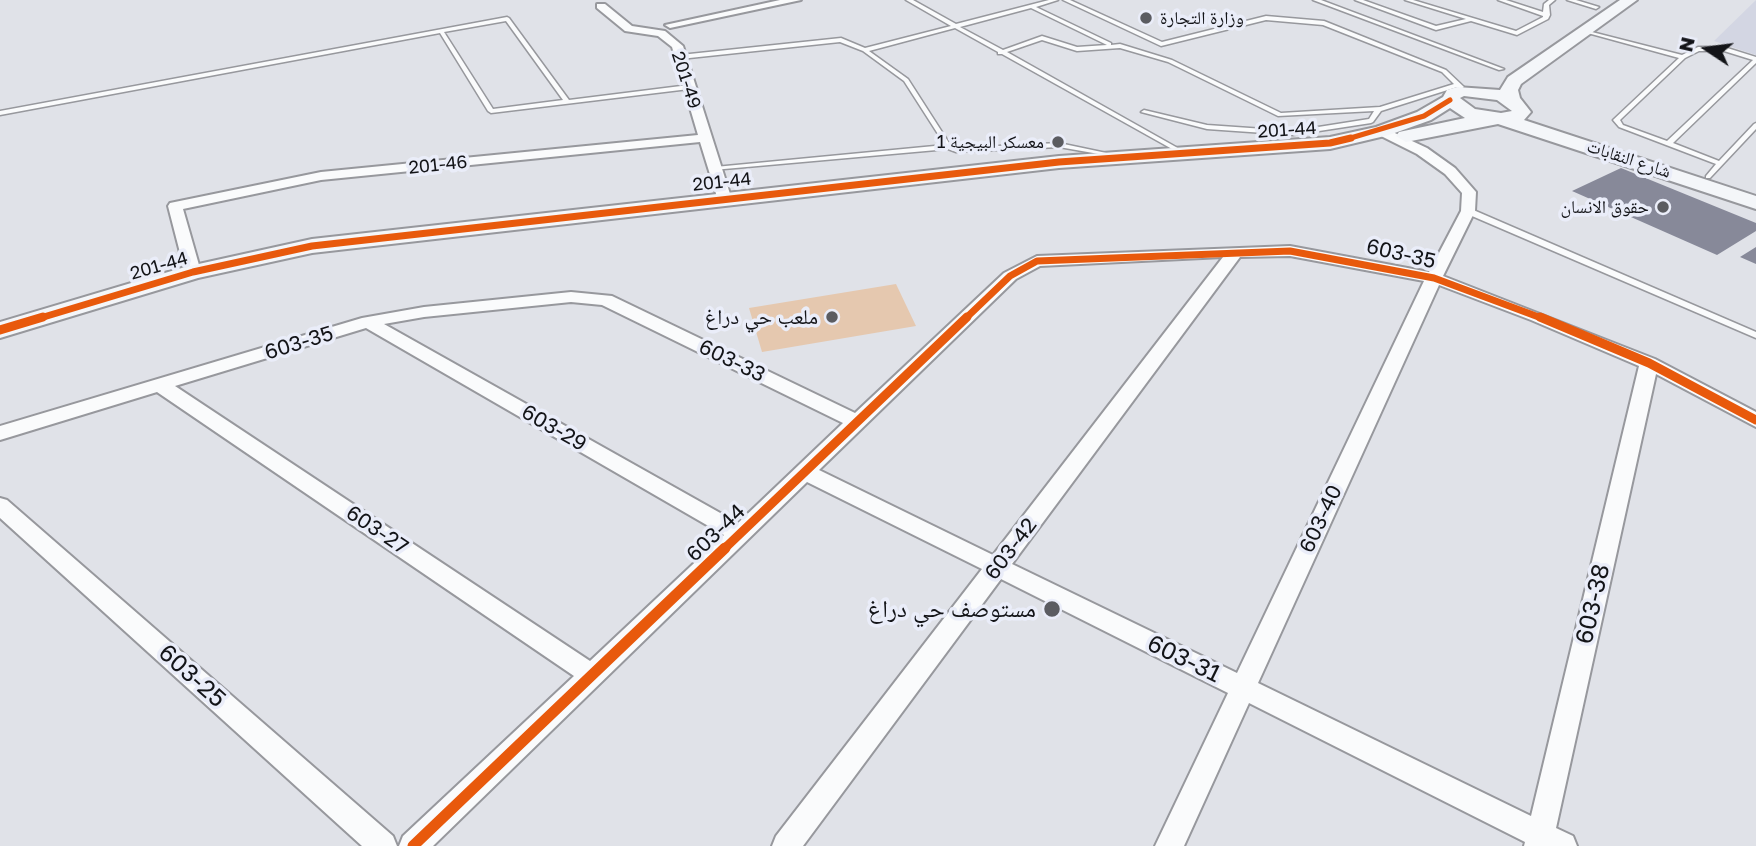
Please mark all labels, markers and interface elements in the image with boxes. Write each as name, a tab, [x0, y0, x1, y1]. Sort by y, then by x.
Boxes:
place label: وزارة التجارة	[1160, 7, 1244, 29]
marker: وزارة التجارة	[1138, 10, 1154, 26]
north arrow	[1672, 14, 1742, 84]
text: N	[1673, 35, 1699, 54]
street label: 201-49	[667, 49, 705, 111]
street label: 201-44	[1257, 117, 1317, 143]
place label: معسكر البيجية 1	[937, 131, 1044, 153]
marker: معسكر البيجية 1	[1050, 134, 1066, 150]
street label: شارع النقابات	[1584, 135, 1674, 183]
street label: 201-46	[408, 151, 468, 179]
street label: 201-44	[691, 168, 753, 196]
place label: حقوق الانسان	[1560, 196, 1649, 218]
marker: حقوق الانسان	[1655, 199, 1671, 215]
street label: 603-35	[1364, 234, 1438, 274]
street label: 201-44	[128, 247, 190, 285]
place label: ملعب حي دراغ	[705, 304, 818, 330]
marker: ملعب حي دراغ	[824, 309, 840, 325]
street label: 603-35	[262, 321, 336, 365]
street label: 603-33	[695, 334, 769, 388]
street label: 603-29	[517, 399, 591, 457]
street label: 603-40	[1294, 481, 1348, 557]
street label: 603-44	[681, 499, 751, 567]
street label: 603-27	[341, 500, 413, 560]
street label: 603-42	[980, 513, 1042, 585]
street label: 603-38	[1570, 561, 1616, 647]
place label: مستوصف حي دراغ	[868, 595, 1036, 623]
marker: مستوصف حي دراغ	[1042, 599, 1062, 619]
street label: 603-31	[1143, 629, 1225, 689]
street label: 603-25	[152, 638, 232, 714]

